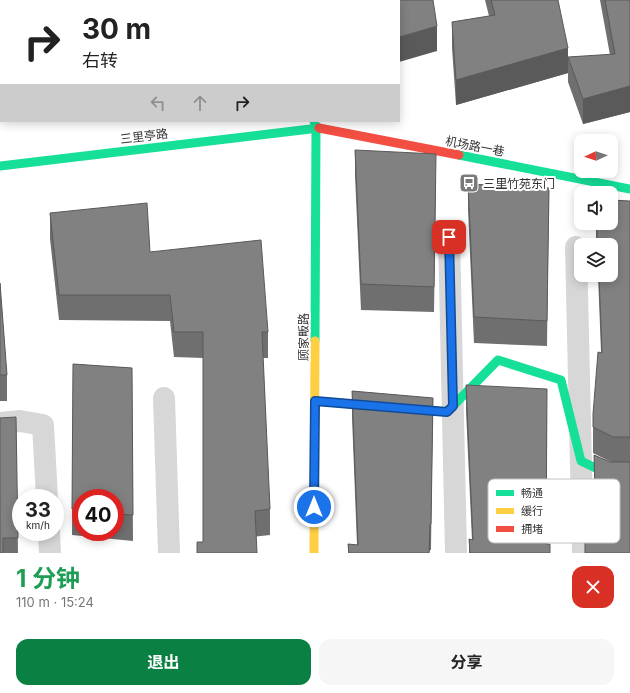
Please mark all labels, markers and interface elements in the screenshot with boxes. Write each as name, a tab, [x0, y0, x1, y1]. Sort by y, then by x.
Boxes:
text: 30 m	[82, 12, 151, 46]
icon: right	[16, 16, 68, 68]
text: 右转	[82, 50, 118, 71]
icon: left	[147, 92, 169, 114]
icon: ahead	[189, 92, 211, 114]
icon: right	[231, 92, 253, 114]
street label: 三里亭路	[119, 126, 169, 146]
street label: 机场路一巷	[444, 133, 506, 159]
north arrow	[574, 134, 618, 178]
map controls	[574, 134, 618, 282]
bus stop icon: 三里竹苑东门	[458, 172, 480, 194]
place label: 三里竹苑东门	[483, 176, 555, 191]
button: sound	[574, 186, 618, 230]
pin	[432, 220, 466, 254]
icon: arrive	[438, 226, 460, 248]
button: layers	[574, 238, 618, 282]
street label: 顾家畈路	[296, 313, 311, 361]
legend	[488, 479, 620, 543]
position arrow	[293, 486, 335, 528]
text: 畅通	[521, 486, 543, 500]
speed limit sign: 40	[72, 489, 124, 541]
text: 33	[25, 498, 51, 522]
text: 缓行	[521, 504, 543, 518]
text: km/h	[26, 519, 50, 531]
text: 拥堵	[521, 522, 543, 536]
text: 1 分钟	[16, 564, 80, 593]
button: close	[572, 566, 614, 608]
text: 110 m · 15:24	[16, 594, 94, 610]
button: 退出	[16, 639, 311, 685]
button: 分享	[319, 639, 614, 685]

